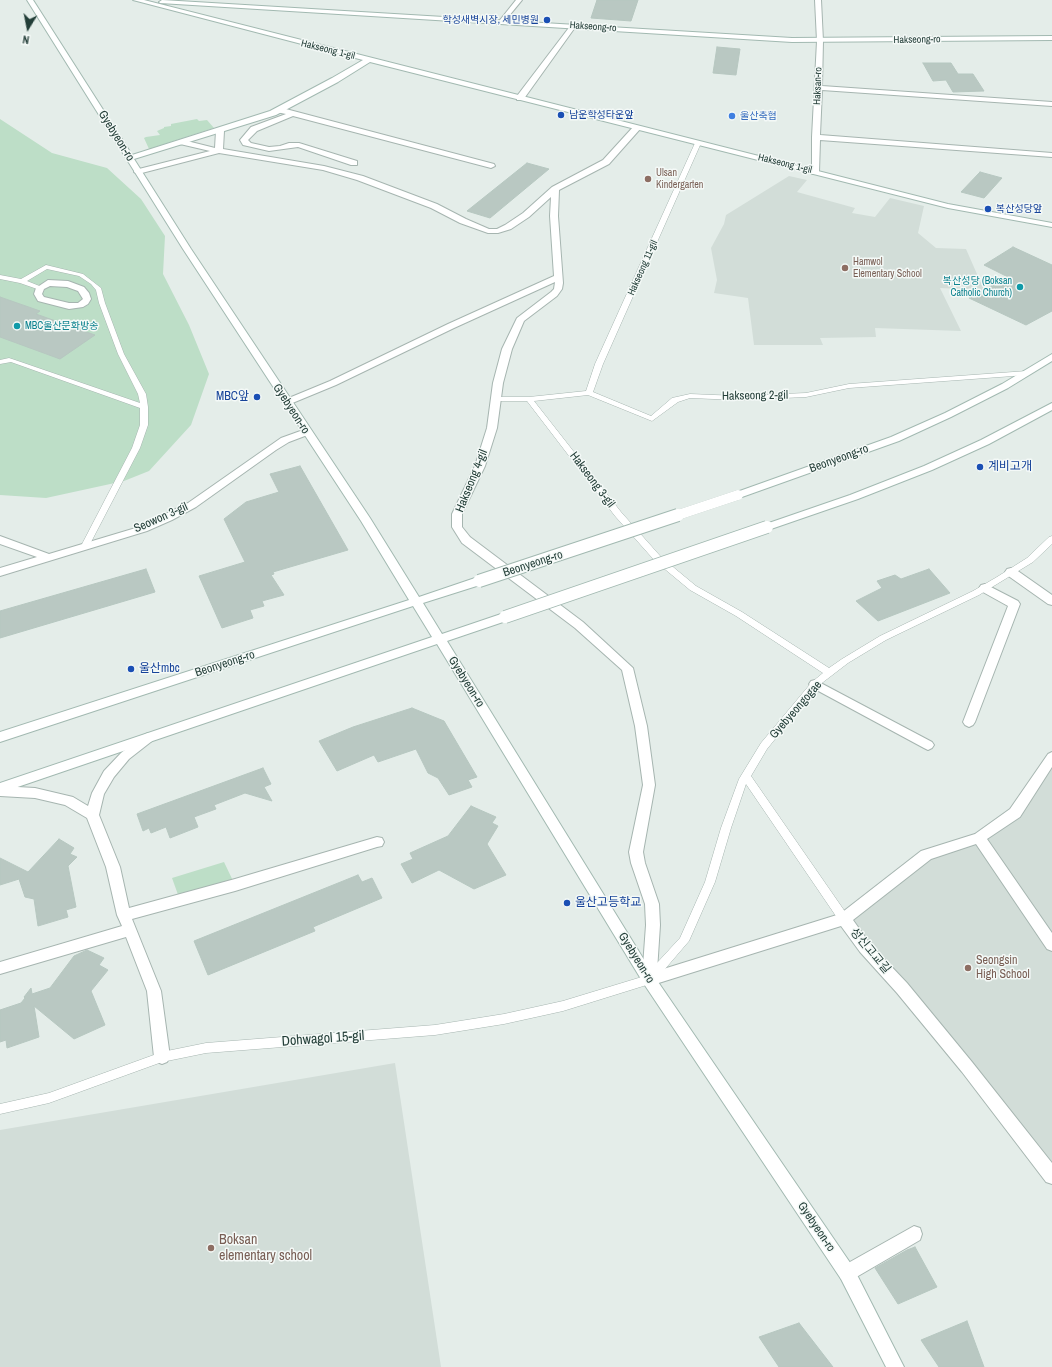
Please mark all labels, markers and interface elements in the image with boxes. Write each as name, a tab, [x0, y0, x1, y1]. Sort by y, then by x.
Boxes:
north arrow	[8, 8, 48, 48]
place label: 학성새벽시장, 세민병원	[442, 14, 539, 26]
marker: 학성새벽시장, 세민병원	[542, 15, 552, 25]
street label: Hakseong-ro	[569, 19, 617, 35]
text: N	[22, 32, 30, 47]
street label: Hakseong-ro	[893, 34, 941, 46]
street label: Hakseong 1-gil	[300, 38, 356, 62]
street label: Haksan-ro	[811, 67, 825, 105]
street label: Gyebyeon-ro	[95, 108, 137, 164]
place label: 남운학성타운앞	[569, 109, 633, 121]
marker: 남운학성타운앞	[556, 110, 566, 120]
place label: 울산축협	[740, 110, 777, 122]
marker: 울산축협	[727, 111, 737, 121]
street label: Hakseong 1-gil	[757, 152, 813, 176]
place label: Ulsan Kindergarten	[656, 167, 703, 190]
marker: Ulsan Kindergarten	[643, 174, 653, 184]
place label: 복산성당앞	[996, 203, 1042, 215]
marker: 복산성당앞	[983, 204, 993, 214]
street label: Hakseong 11-gil	[625, 239, 661, 297]
place label: Hamwol Elementary School	[853, 256, 922, 280]
marker: Hamwol Elementary School	[840, 263, 850, 273]
place label: 복산성당 (Boksan Catholic Church)	[943, 275, 1012, 298]
marker: 복산성당 (Boksan Catholic Church)	[1015, 282, 1025, 292]
place label: MBC울산문화방송	[25, 320, 98, 332]
marker: MBC울산문화방송	[12, 321, 22, 331]
street label: Gyebyeon-ro	[269, 381, 313, 437]
street label: Hakseong 2-gil	[722, 388, 788, 404]
place label: MBC앞	[216, 390, 249, 404]
marker: MBC앞	[252, 392, 262, 402]
street label: Beonyeong-ro	[807, 442, 871, 476]
street label: Hakseong 4-gil	[453, 448, 491, 514]
street label: Hakseong 3-gil	[566, 449, 618, 511]
place label: 계비고개	[988, 460, 1032, 474]
marker: 계비고개	[975, 462, 985, 472]
street label: Seowon 3-gil	[132, 500, 190, 536]
street label: Beonyeong-ro	[501, 548, 565, 580]
street label: Beonyeong-ro	[193, 648, 257, 680]
street label: Gyebyeon-ro	[445, 654, 487, 710]
place label: 울산mbc	[139, 662, 180, 676]
marker: 울산mbc	[126, 664, 136, 674]
street label: Gyebyeongogae	[767, 678, 825, 742]
place label: 울산고등학교	[575, 896, 641, 910]
marker: 울산고등학교	[562, 898, 572, 908]
street label: 성신고교길	[847, 925, 893, 977]
street label: Gyebyeon-ro	[615, 930, 657, 986]
place label: Seongsin High School	[976, 954, 1030, 982]
marker: Seongsin High School	[963, 963, 973, 973]
street label: Dohwagol 15-gil	[281, 1028, 365, 1050]
street label: Gyebyeon-ro	[794, 1199, 838, 1255]
place label: Boksan elementary school	[219, 1232, 312, 1264]
marker: Boksan elementary school	[206, 1243, 216, 1253]

